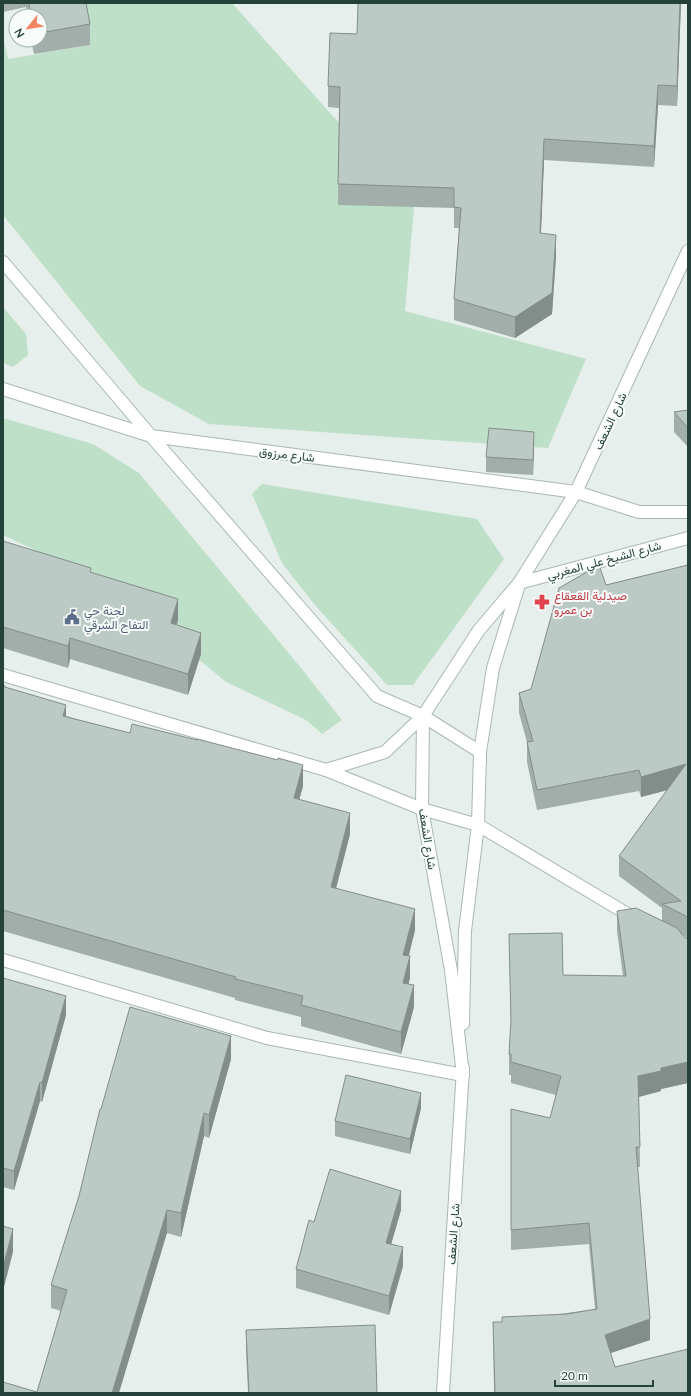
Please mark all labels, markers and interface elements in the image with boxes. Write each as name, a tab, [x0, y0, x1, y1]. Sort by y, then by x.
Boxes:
north arrow	[8, 8, 48, 48]
text: N	[11, 26, 27, 40]
street label: شارع الشعف	[590, 390, 632, 453]
street label: شارع مرزوق	[258, 443, 316, 467]
street label: شارع الشيخ علي المغربي	[545, 538, 664, 585]
place label: صيدلية القعقاع بن عمرو	[554, 588, 627, 618]
pharmacy icon: صيدلية القعقاع بن عمرو	[533, 593, 551, 611]
place label: لجنة حي التفاح الشرقي	[84, 603, 148, 635]
public building icon: لجنة حي التفاح الشرقي	[63, 608, 81, 626]
street label: شارع الشعف	[414, 807, 440, 871]
street label: شارع الشعف	[443, 1203, 465, 1265]
scale bar	[555, 1362, 653, 1388]
text: 20 m	[561, 1368, 588, 1383]

